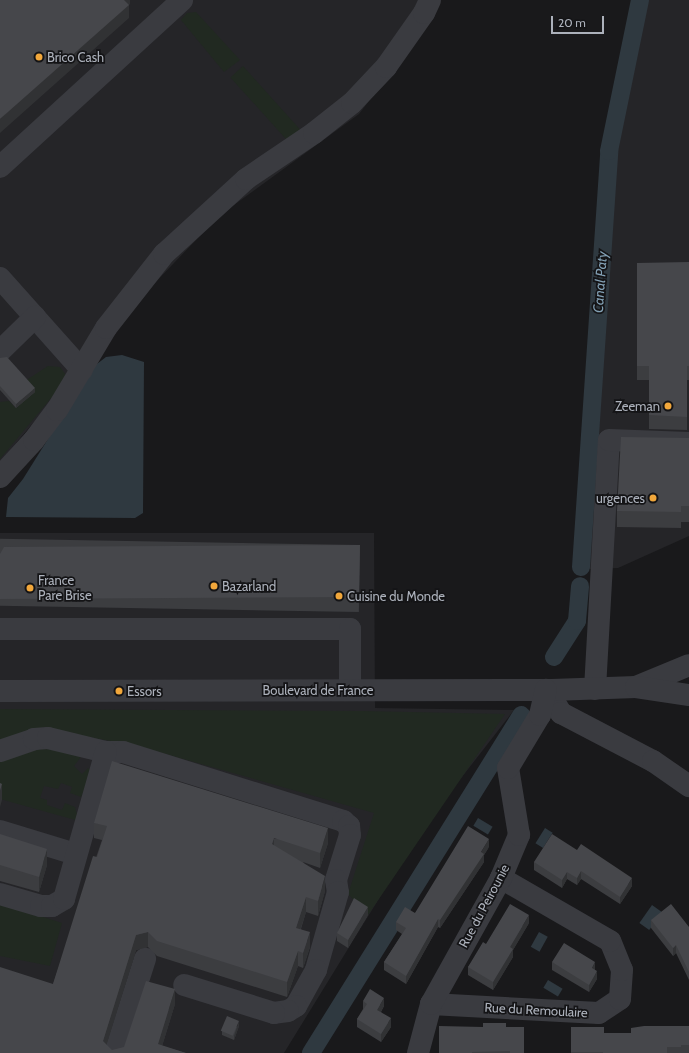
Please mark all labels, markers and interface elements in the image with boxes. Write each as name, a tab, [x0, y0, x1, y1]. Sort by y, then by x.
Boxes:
scale bar	[553, 8, 606, 34]
text: 20 m	[558, 15, 586, 30]
place label: Brico Cash	[47, 49, 104, 65]
marker: Brico Cash	[34, 52, 44, 62]
water label: Canal Paty	[589, 251, 611, 313]
place label: Zeeman	[615, 398, 660, 414]
marker: Zeeman	[663, 401, 673, 411]
place label: urgences	[596, 490, 645, 506]
marker: urgences	[648, 493, 658, 503]
place label: France Pare Brise	[38, 573, 92, 604]
place label: Bazarland	[222, 578, 276, 594]
marker: Bazarland	[209, 581, 219, 591]
marker: France Pare Brise	[25, 583, 35, 593]
place label: Cuisine du Monde	[347, 588, 445, 604]
marker: Cuisine du Monde	[334, 591, 344, 601]
street label: Boulevard de France	[263, 682, 373, 698]
place label: Essors	[127, 683, 162, 699]
marker: Essors	[114, 686, 124, 696]
street label: Rue du Peirounie	[455, 862, 513, 950]
street label: Rue du Remoulaire	[484, 1000, 588, 1020]

